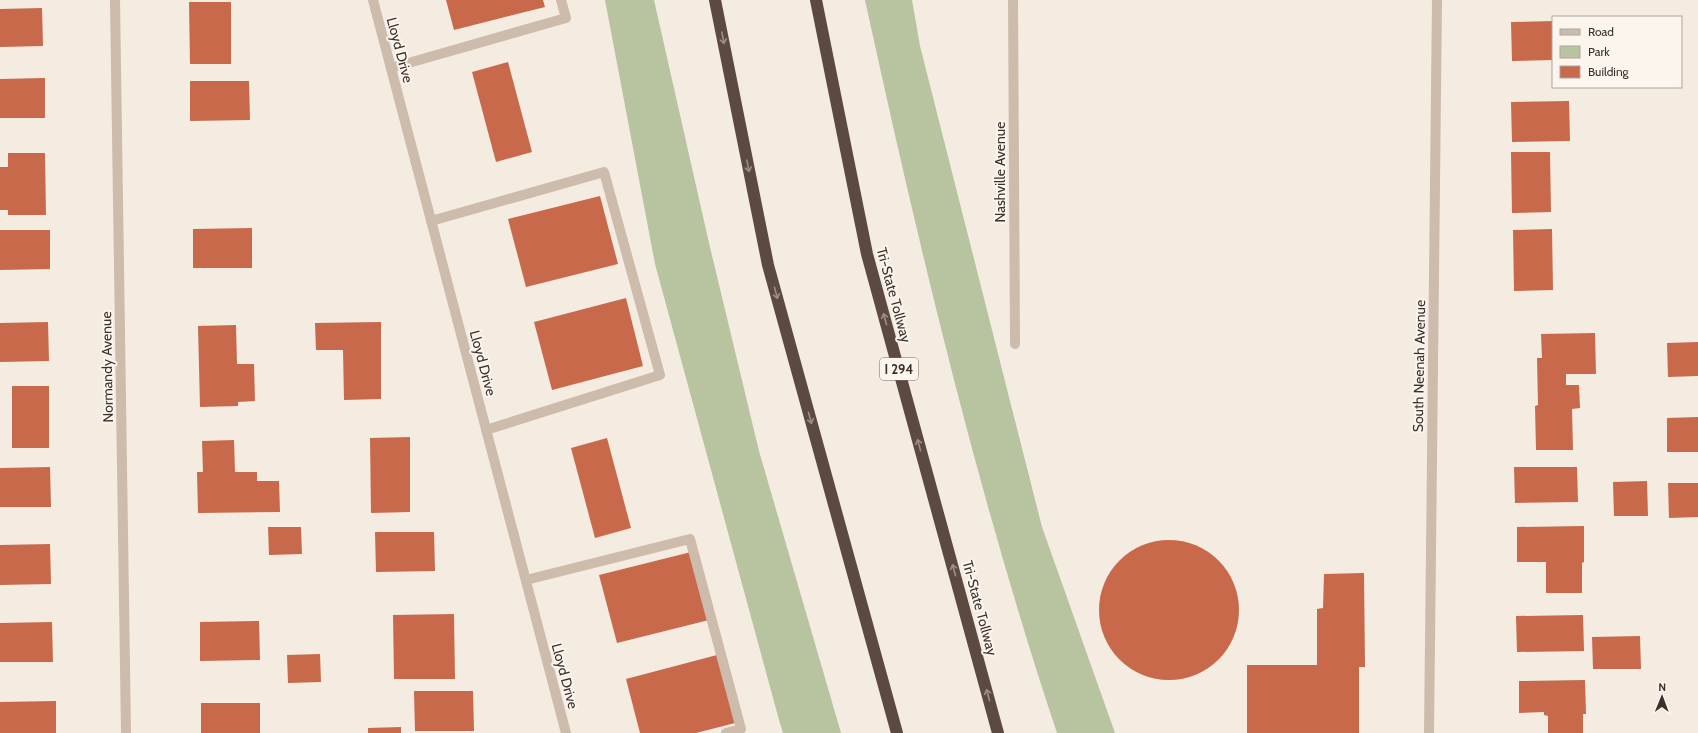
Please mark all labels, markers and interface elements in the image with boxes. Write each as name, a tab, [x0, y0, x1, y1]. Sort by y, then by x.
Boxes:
street label: Lloyd Drive	[383, 15, 417, 85]
legend	[1552, 16, 1682, 88]
text: Road	[1588, 24, 1614, 39]
one-way arrow	[719, 31, 727, 44]
text: Park	[1588, 44, 1610, 59]
text: Building	[1588, 64, 1630, 79]
street label: Nashville Avenue	[991, 122, 1009, 222]
one-way arrow	[745, 159, 753, 172]
street label: Tri-State Tollway	[873, 245, 915, 345]
one-way arrow	[773, 286, 780, 299]
street label: South Neenah Avenue	[1409, 300, 1429, 432]
street label: Normandy Avenue	[97, 311, 117, 423]
one-way arrow	[881, 313, 888, 326]
street label: Lloyd Drive	[466, 328, 500, 398]
road number: I 294	[880, 358, 918, 380]
one-way arrow	[807, 411, 814, 424]
one-way arrow	[915, 438, 923, 451]
street label: Tri-State Tollway	[959, 558, 1001, 658]
one-way arrow	[950, 564, 957, 577]
street label: Lloyd Drive	[548, 641, 582, 711]
north arrow	[1642, 677, 1682, 717]
text: N	[1658, 680, 1666, 694]
one-way arrow	[984, 689, 991, 702]

